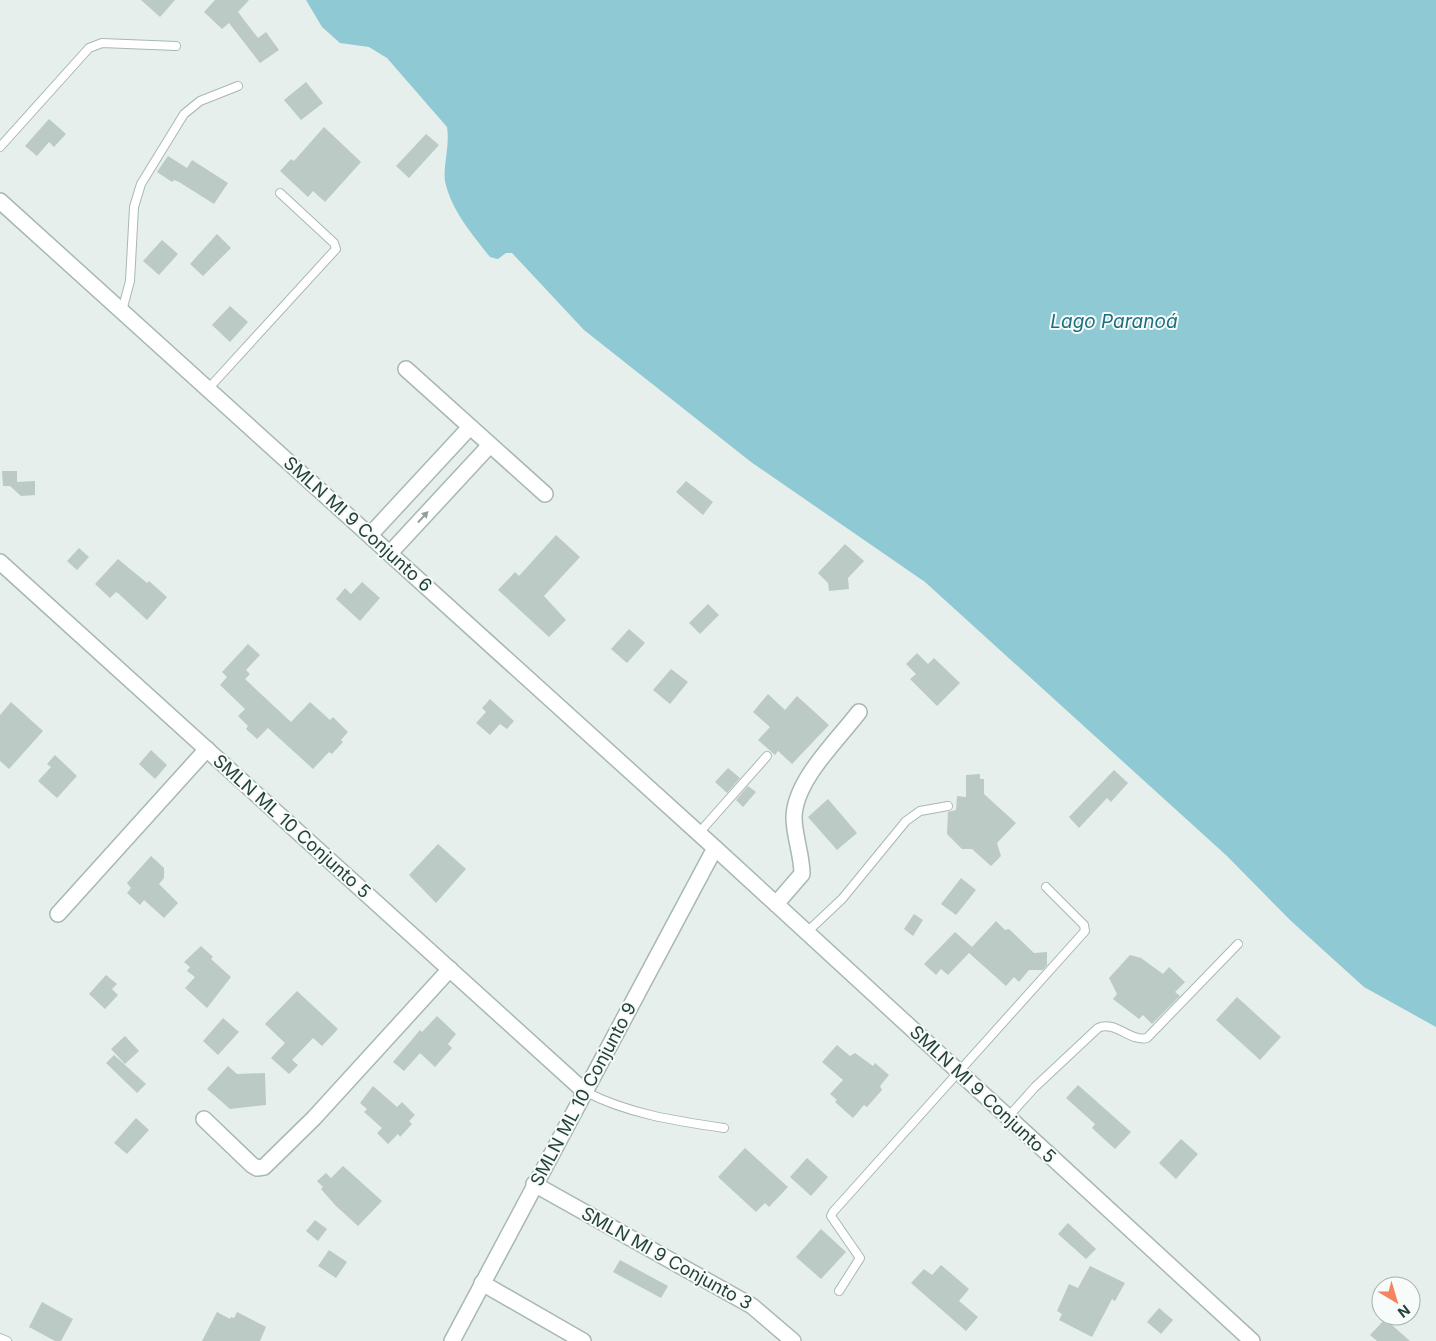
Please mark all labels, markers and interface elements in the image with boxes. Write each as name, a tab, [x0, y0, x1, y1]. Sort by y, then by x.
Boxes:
water label: Lago Paranoá	[1050, 310, 1178, 333]
street label: SMLN MI 9 Conjunto 6	[280, 452, 436, 596]
one-way arrow	[417, 511, 429, 523]
street label: SMLN ML 10 Conjunto 5	[209, 750, 375, 902]
street label: SMLN ML 10 Conjunto 9	[526, 999, 640, 1189]
street label: SMLN MI 9 Conjunto 5	[906, 1021, 1060, 1167]
street label: SMLN MI 9 Conjunto 3	[578, 1202, 756, 1314]
north arrow	[1371, 1276, 1421, 1326]
text: N	[1395, 1302, 1414, 1322]

